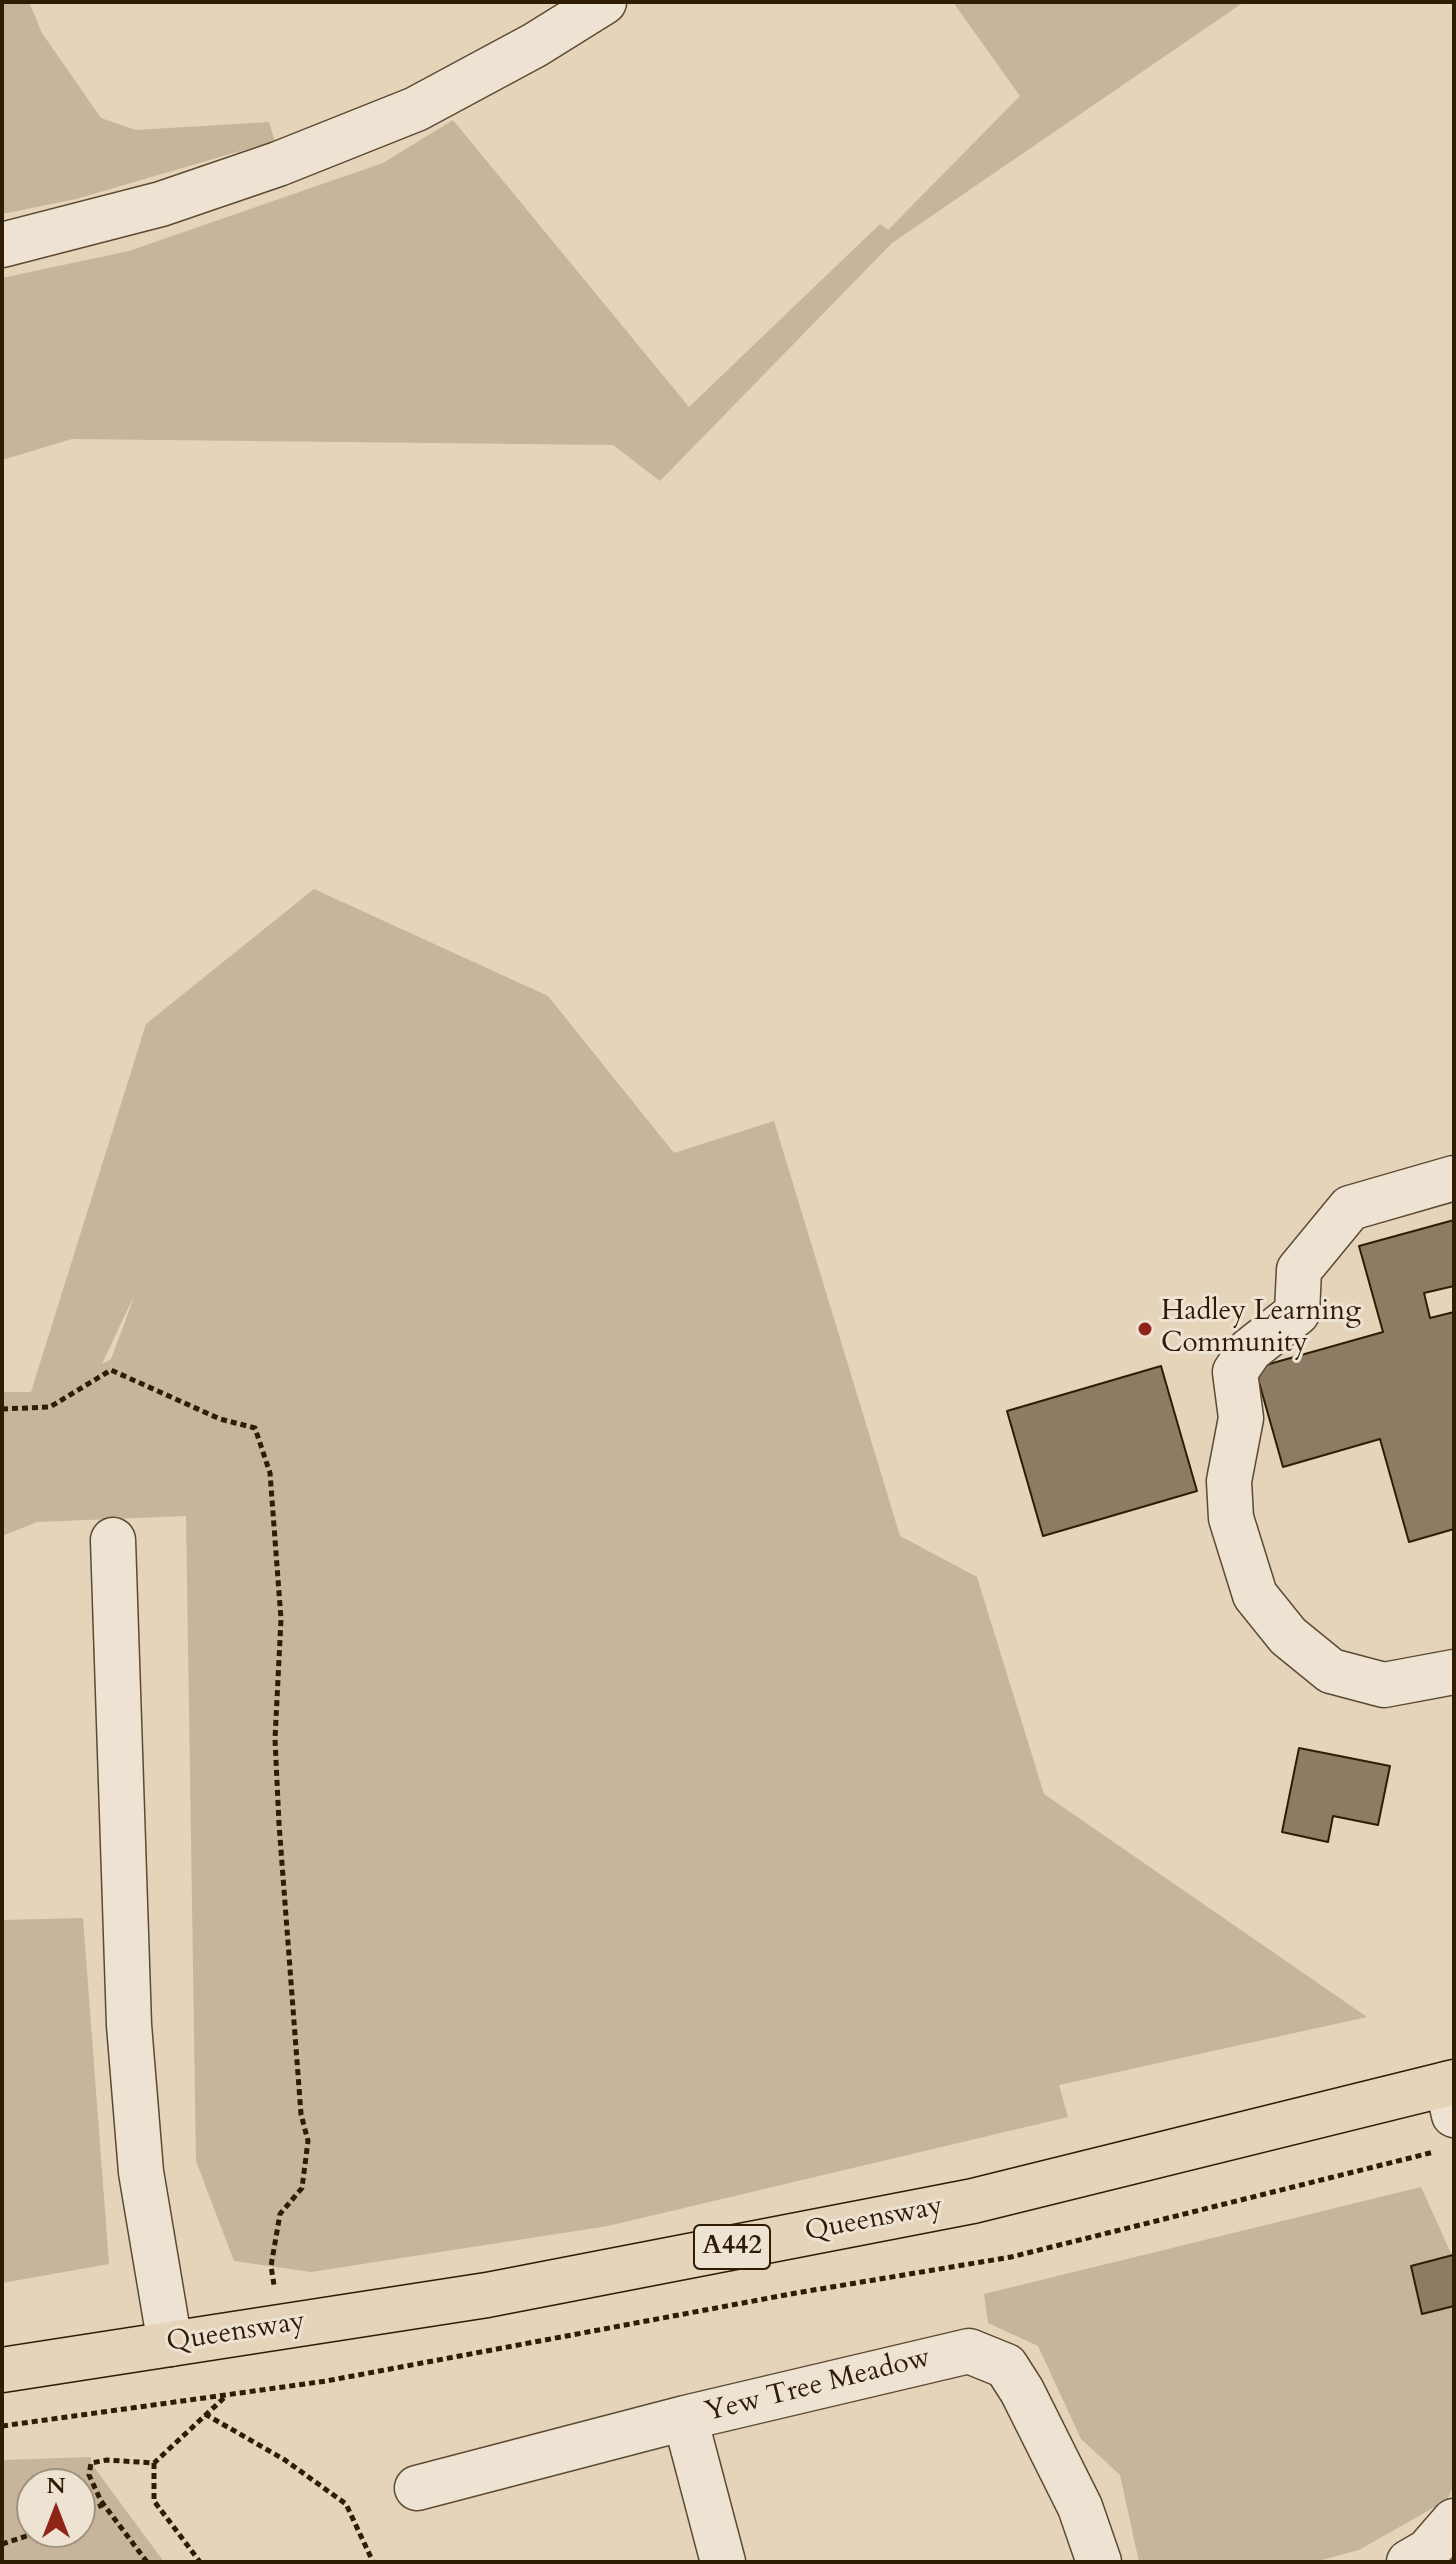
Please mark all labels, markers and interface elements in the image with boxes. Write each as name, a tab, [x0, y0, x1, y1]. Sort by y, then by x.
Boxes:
place label: Hadley Learning Community	[1161, 1296, 1361, 1362]
marker: Hadley Learning Community	[1136, 1320, 1154, 1338]
street label: Queensway	[802, 2190, 946, 2250]
road number: A442	[694, 2225, 770, 2269]
street label: Queensway	[164, 2305, 308, 2361]
street label: Yew Tree Meadow	[702, 2342, 934, 2430]
north arrow	[16, 2468, 96, 2548]
text: N	[46, 2471, 66, 2501]

